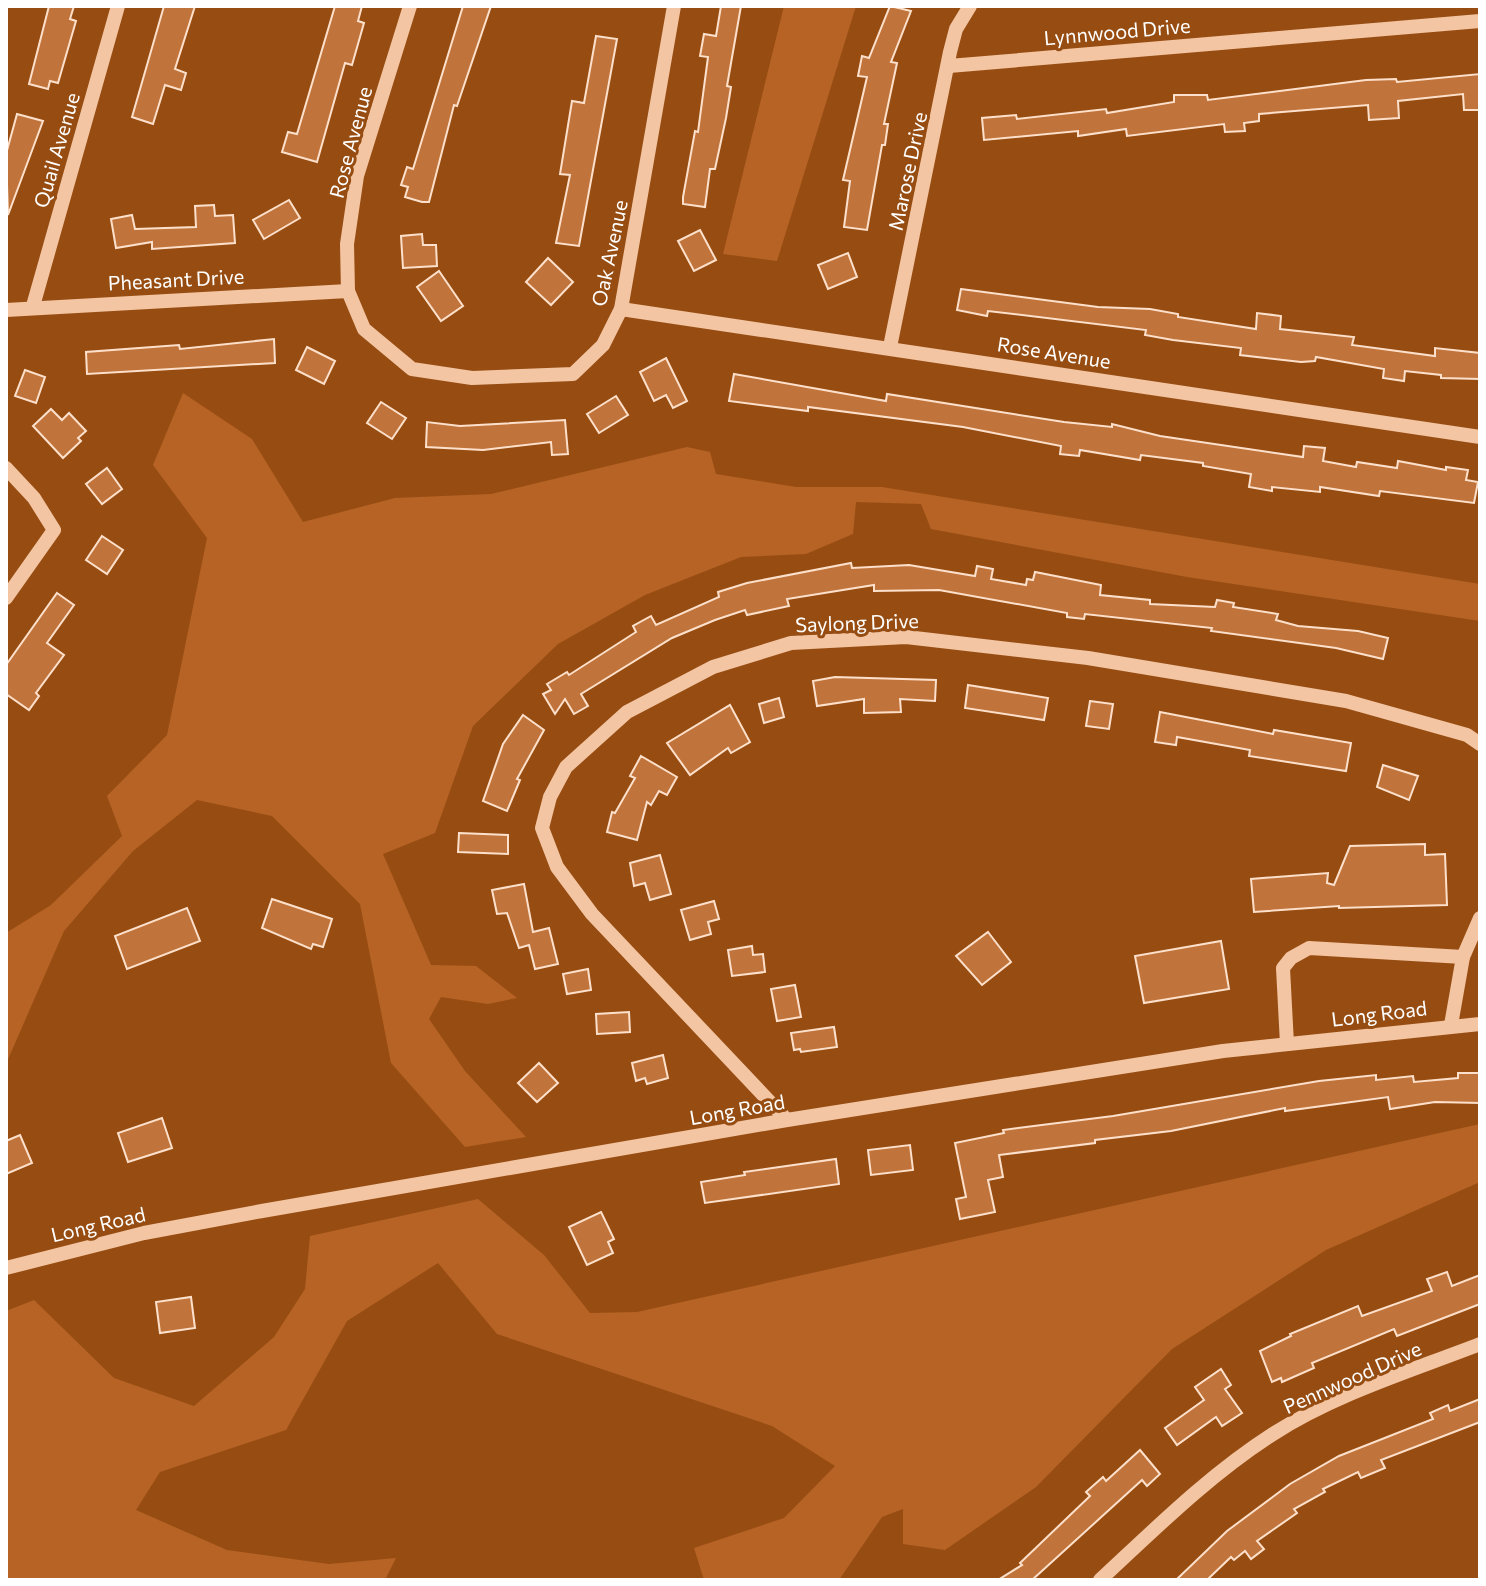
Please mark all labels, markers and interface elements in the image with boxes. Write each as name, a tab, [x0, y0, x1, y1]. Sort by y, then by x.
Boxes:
street label: Lynnwood Drive	[1043, 13, 1191, 49]
street label: Rose Avenue	[324, 84, 376, 200]
street label: Quail Avenue	[28, 90, 84, 210]
street label: Marose Drive	[883, 110, 931, 232]
street label: Oak Avenue	[586, 198, 632, 308]
street label: Pheasant Drive	[107, 263, 245, 295]
street label: Rose Avenue	[996, 331, 1112, 373]
street label: Saylong Drive	[795, 608, 919, 636]
street label: Long Road	[1330, 995, 1428, 1031]
street label: Long Road	[688, 1089, 786, 1129]
street label: Long Road	[48, 1201, 148, 1247]
street label: Pennwood Drive	[1279, 1336, 1425, 1418]

